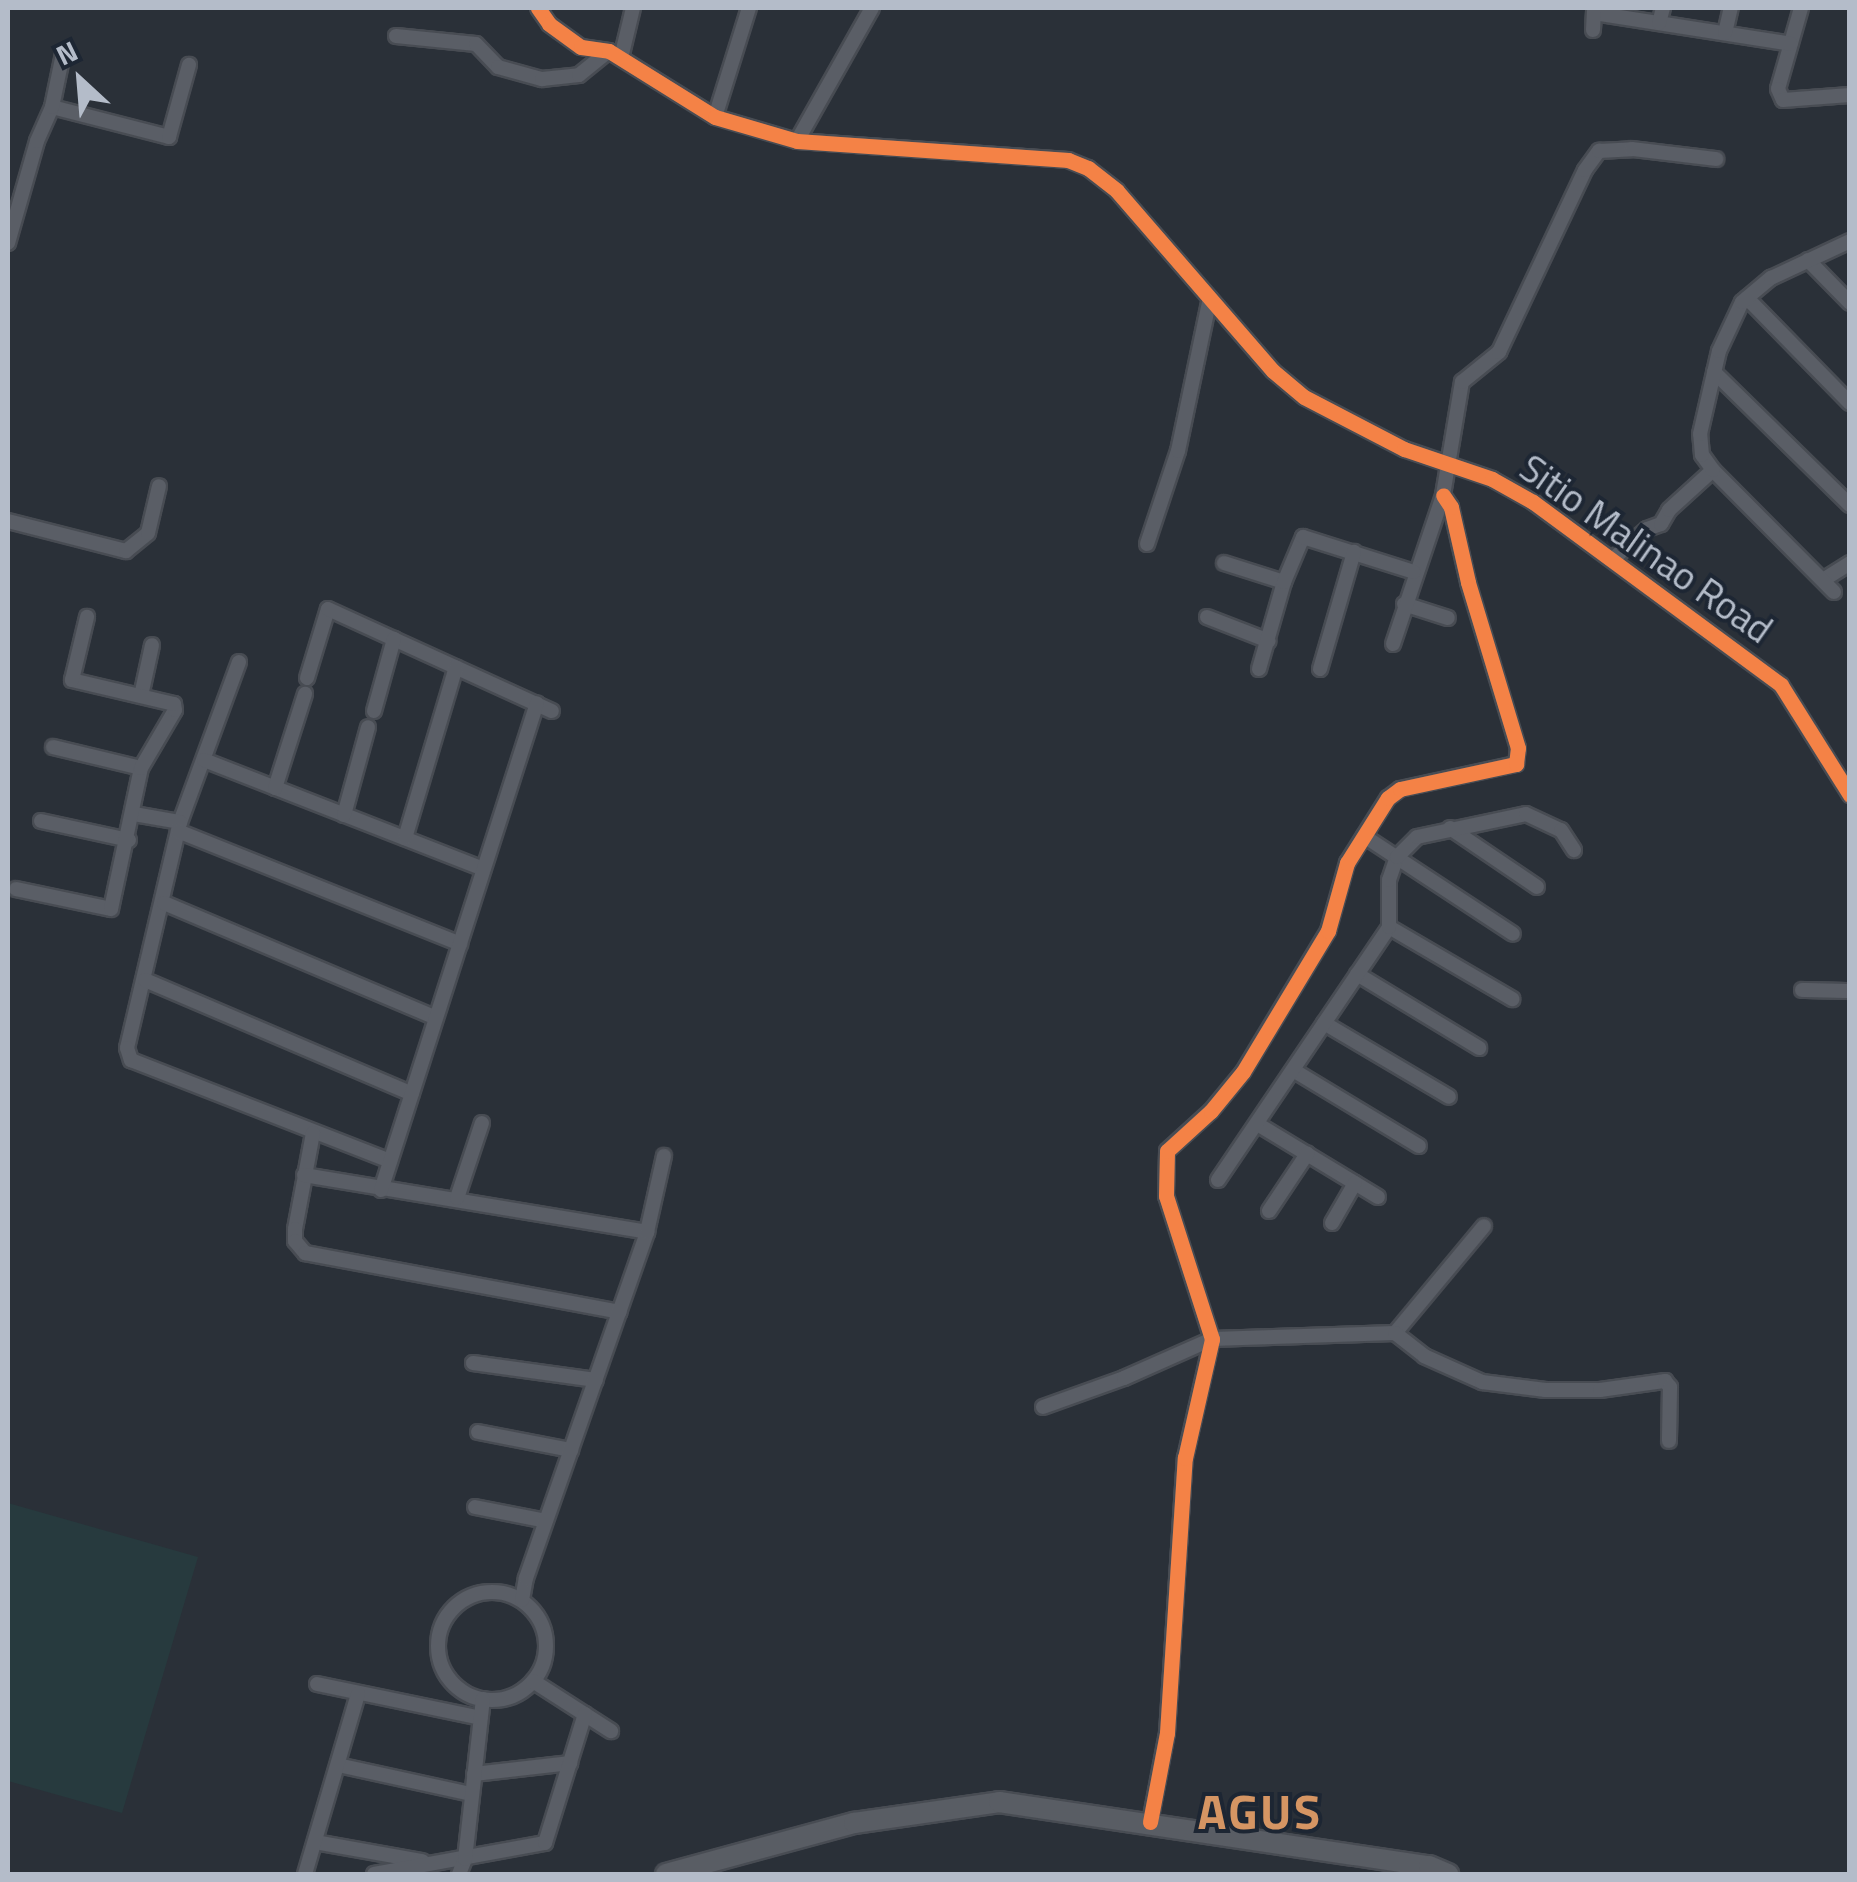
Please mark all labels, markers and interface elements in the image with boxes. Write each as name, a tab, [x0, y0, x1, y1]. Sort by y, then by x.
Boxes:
text: N	[48, 29, 85, 76]
north arrow	[30, 30, 130, 130]
street label: Sitio Malinao Road	[1511, 445, 1781, 653]
district label: AGUS	[1197, 1783, 1323, 1841]

